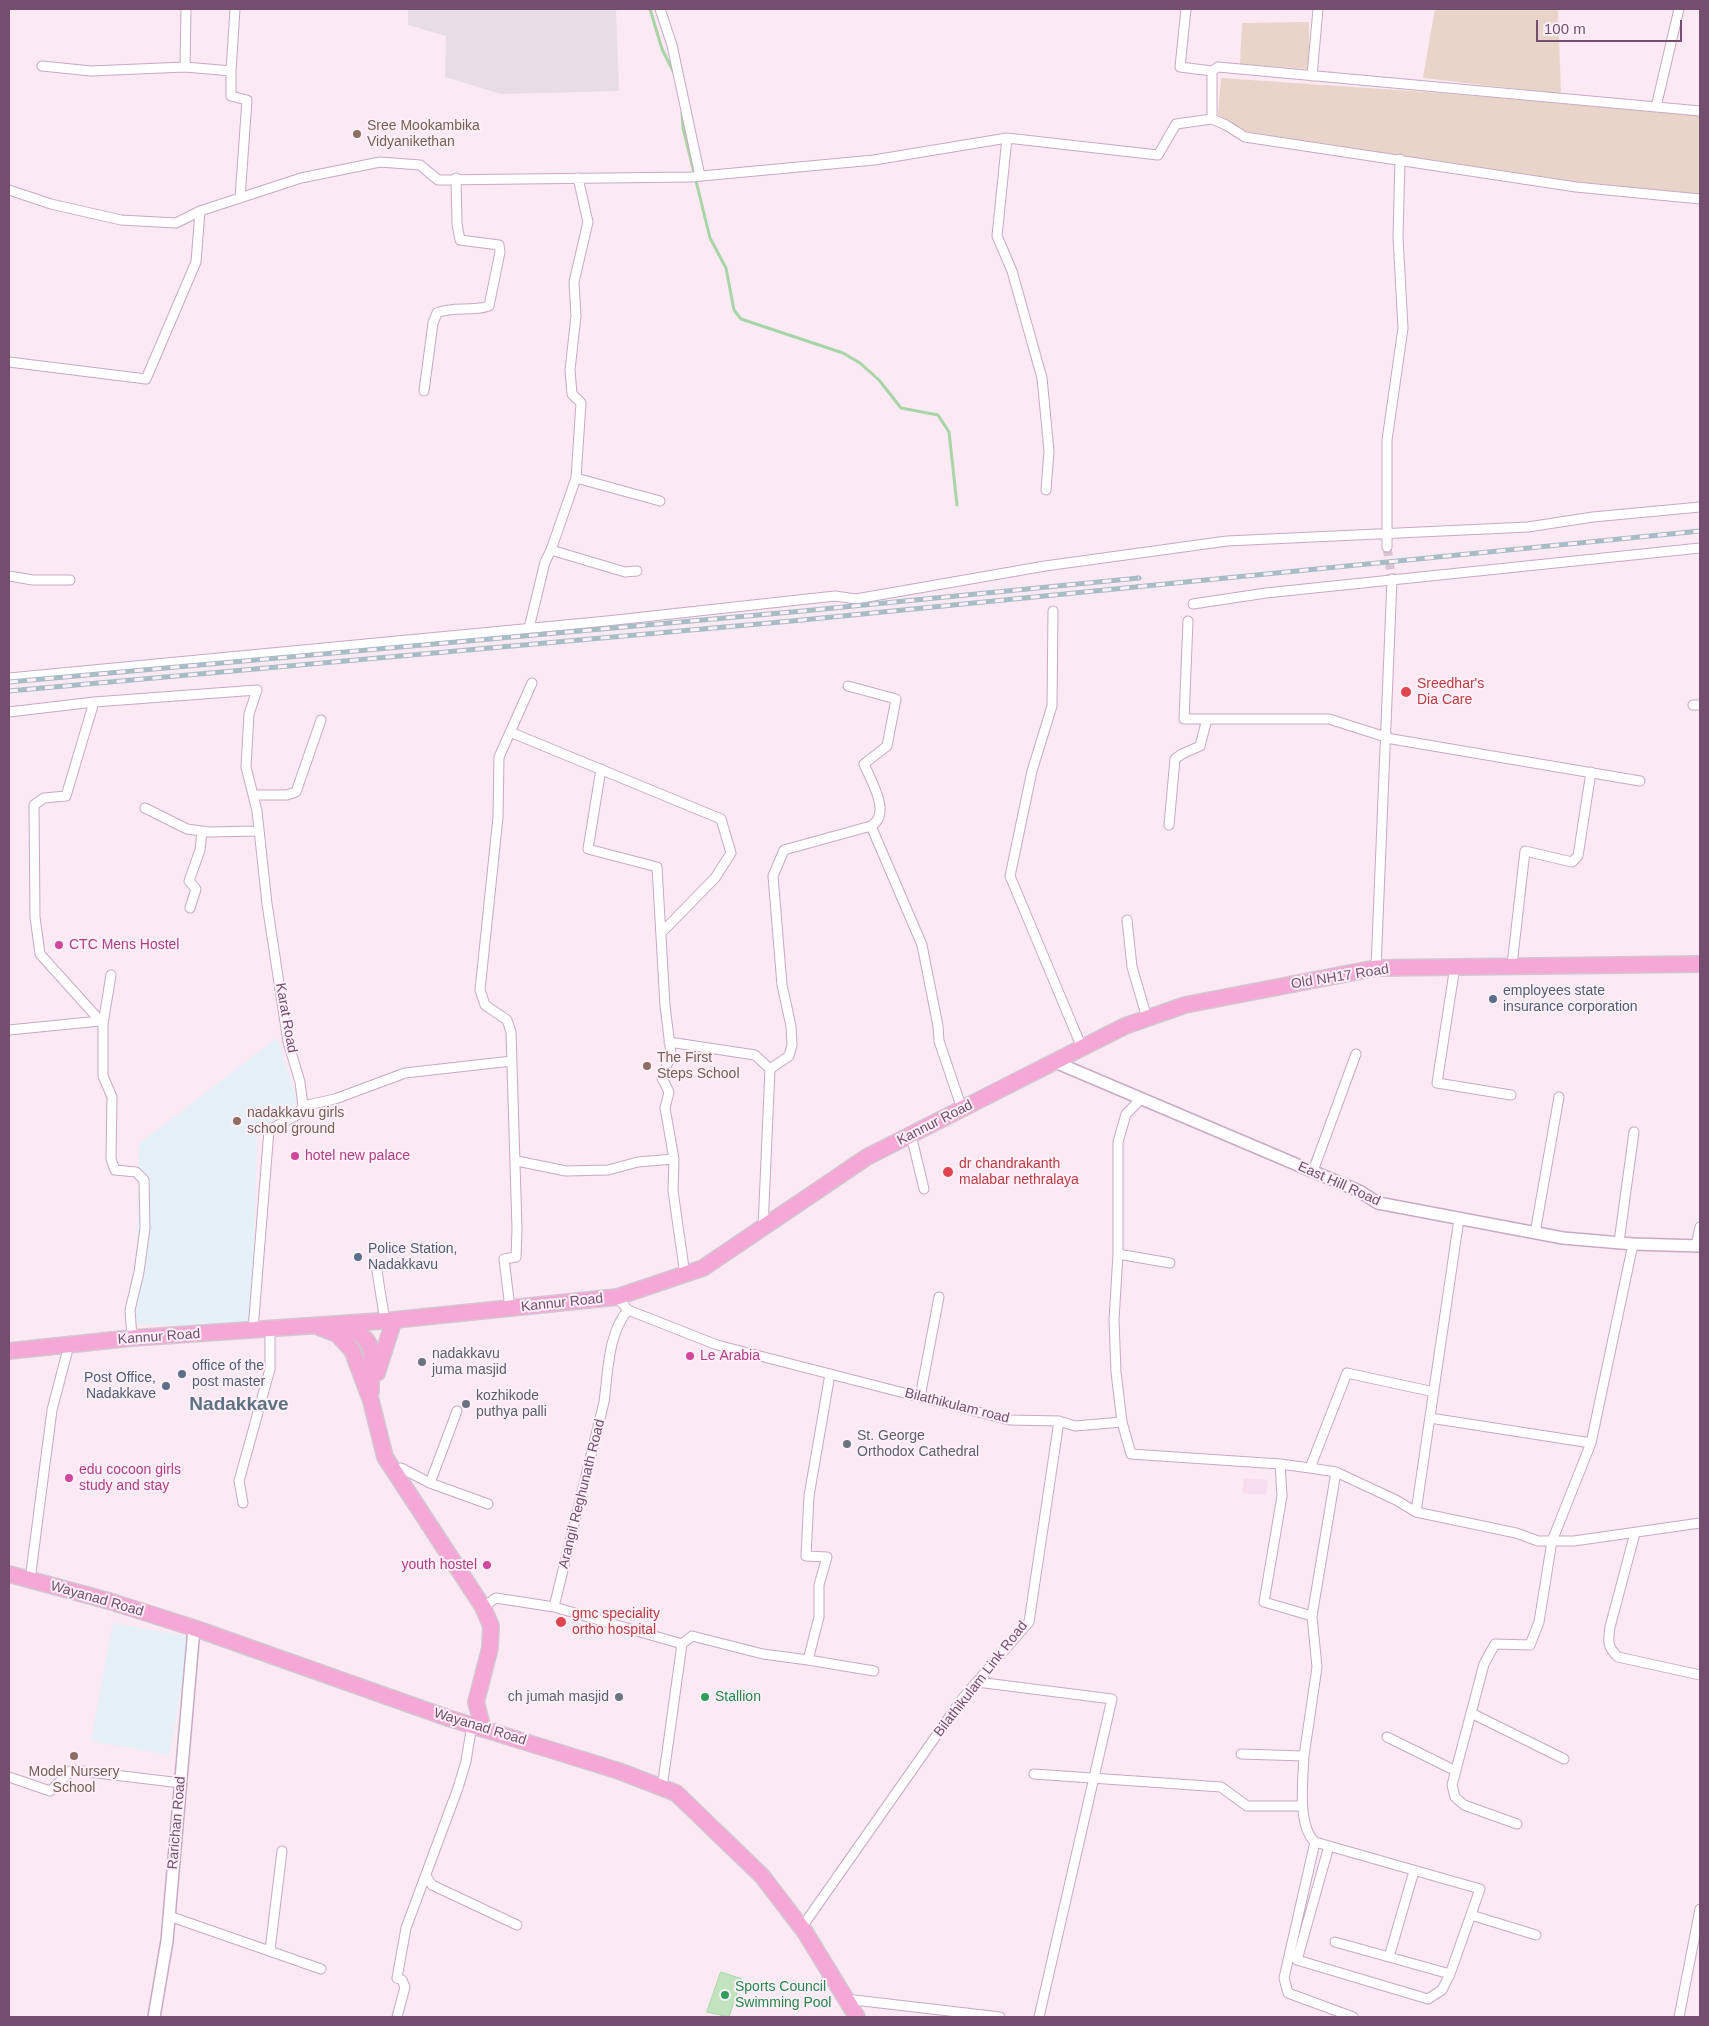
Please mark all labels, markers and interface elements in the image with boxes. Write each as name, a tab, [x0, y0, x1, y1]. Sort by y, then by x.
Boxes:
scale bar	[1539, 10, 1685, 42]
text: 100 m	[1544, 20, 1586, 37]
place label: Sree Mookambika Vidyanikethan	[367, 118, 480, 150]
marker: Sree Mookambika Vidyanikethan	[351, 128, 363, 140]
place label: Sreedhar's Dia Care	[1417, 676, 1484, 709]
marker: Sreedhar's Dia Care	[1399, 685, 1413, 699]
place label: CTC Mens Hostel	[69, 937, 179, 953]
marker: CTC Mens Hostel	[53, 939, 65, 951]
street label: Old NH17 Road	[1290, 961, 1390, 993]
street label: Karat Road	[272, 982, 300, 1054]
place label: employees state insurance corporation	[1503, 983, 1638, 1016]
marker: employees state insurance corporation	[1487, 993, 1499, 1005]
place label: The First Steps School	[657, 1050, 739, 1082]
marker: The First Steps School	[641, 1060, 653, 1072]
street label: Kannur Road	[894, 1097, 976, 1149]
place label: nadakkavu girls school ground	[247, 1105, 344, 1138]
marker: nadakkavu girls school ground	[231, 1115, 243, 1127]
place label: hotel new palace	[305, 1148, 410, 1164]
marker: hotel new palace	[289, 1150, 301, 1162]
place label: dr chandrakanth malabar nethralaya	[959, 1156, 1079, 1188]
street label: East Hill Road	[1295, 1158, 1383, 1210]
marker: dr chandrakanth malabar nethralaya	[941, 1165, 955, 1179]
place label: Police Station, Nadakkavu	[368, 1241, 457, 1274]
marker: Police Station, Nadakkavu	[352, 1251, 364, 1263]
street label: Kannur Road	[520, 1290, 604, 1316]
street label: Kannur Road	[117, 1326, 201, 1348]
place label: nadakkavu juma masjid	[432, 1346, 507, 1378]
place label: Le Arabia	[700, 1348, 760, 1364]
marker: Le Arabia	[684, 1350, 696, 1362]
marker: nadakkavu juma masjid	[416, 1356, 428, 1368]
place label: office of the post master	[192, 1358, 265, 1390]
marker: office of the post master	[176, 1368, 188, 1380]
place label: Post Office, Nadakkave	[84, 1370, 156, 1402]
marker: Post Office, Nadakkave	[160, 1380, 172, 1392]
street label: Bilathikulam road	[903, 1385, 1011, 1427]
place label: kozhikode puthya palli	[476, 1388, 547, 1420]
district label: Nadakkave	[189, 1394, 289, 1416]
marker: kozhikode puthya palli	[460, 1398, 472, 1410]
street label: Arangil Reghunath Road	[555, 1418, 609, 1570]
place label: St. George Orthodox Cathedral	[857, 1428, 979, 1460]
marker: St. George Orthodox Cathedral	[841, 1438, 853, 1450]
place label: edu cocoon girls study and stay	[79, 1462, 181, 1494]
marker: edu cocoon girls study and stay	[63, 1472, 75, 1484]
place label: youth hostel	[402, 1557, 477, 1573]
marker: youth hostel	[481, 1559, 493, 1571]
street label: Wayanad Road	[49, 1578, 145, 1620]
place label: gmc speciality ortho hospital	[572, 1606, 660, 1638]
marker: gmc speciality ortho hospital	[554, 1615, 568, 1629]
street label: Bilathikulam Link Road	[931, 1618, 1031, 1740]
place label: ch jumah masjid	[508, 1689, 609, 1705]
place label: Stallion	[715, 1689, 761, 1705]
marker: ch jumah masjid	[613, 1691, 625, 1703]
marker: Stallion	[699, 1691, 711, 1703]
street label: Wayanad Road	[432, 1705, 528, 1749]
marker: Model Nursery School	[68, 1750, 80, 1762]
place label: Model Nursery School	[28, 1764, 120, 1796]
street label: Rarichan Road	[165, 1776, 189, 1870]
place label: Sports Council Swimming Pool	[735, 1979, 831, 2011]
marker: Sports Council Swimming Pool	[719, 1989, 731, 2001]

